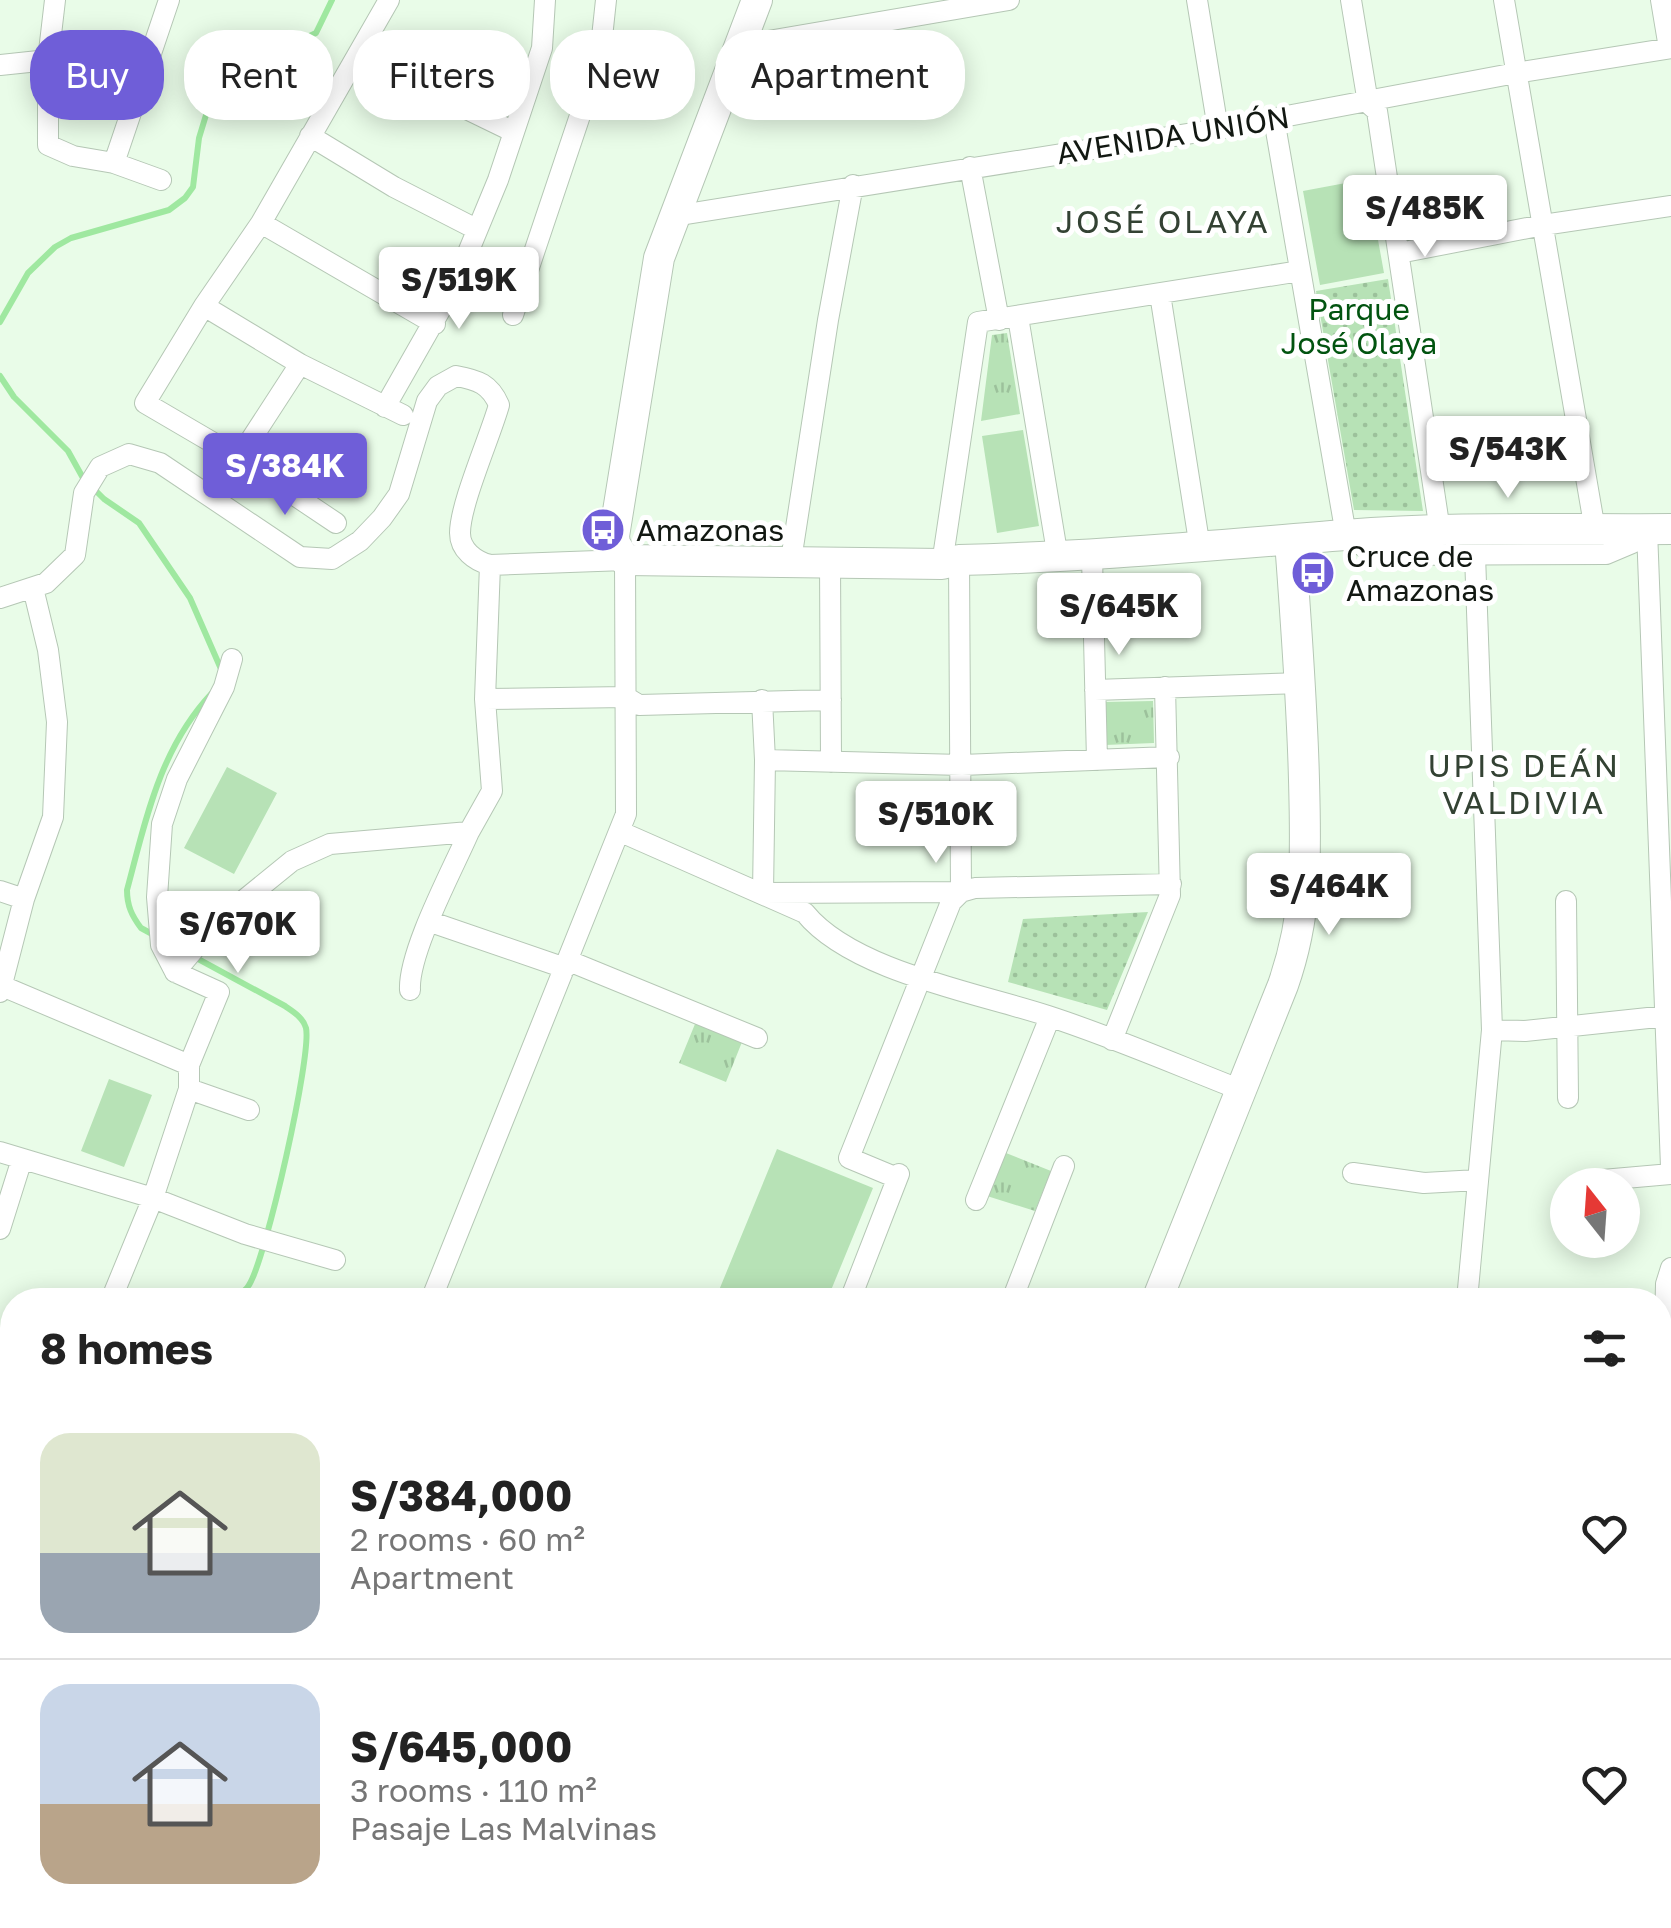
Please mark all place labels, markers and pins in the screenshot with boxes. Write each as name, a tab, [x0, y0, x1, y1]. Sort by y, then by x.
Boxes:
pin: S/485K	[1344, 175, 1506, 260]
pin: S/519K	[378, 247, 540, 332]
pin: S/543K	[1427, 416, 1589, 501]
pin: S/384K	[204, 433, 366, 518]
bus stop icon: Amazonas	[580, 507, 626, 553]
place label: Amazonas	[636, 512, 784, 548]
place label: Cruce de Amazonas	[1346, 538, 1494, 608]
bus stop icon: Cruce de Amazonas	[1290, 550, 1336, 596]
pin: S/645K	[1038, 573, 1200, 658]
pin: S/510K	[855, 781, 1017, 866]
pin: S/464K	[1248, 853, 1410, 938]
pin: S/670K	[157, 891, 319, 976]

